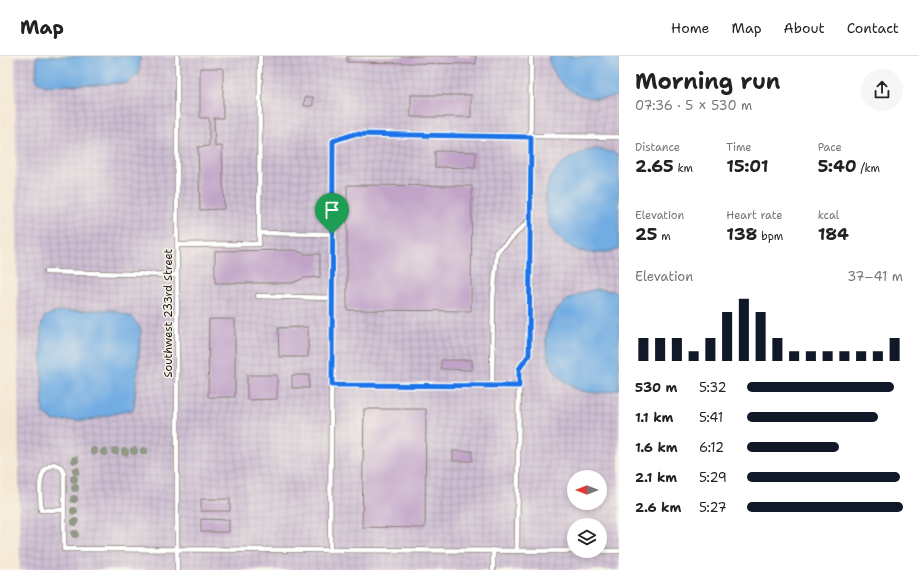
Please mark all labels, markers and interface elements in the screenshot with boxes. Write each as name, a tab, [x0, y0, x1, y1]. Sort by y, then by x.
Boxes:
text: Map	[20, 15, 64, 40]
text: Home	[671, 19, 710, 37]
text: Map	[732, 19, 762, 37]
text: About	[784, 19, 825, 37]
text: Contact	[847, 19, 899, 37]
text: Morning run	[635, 67, 780, 96]
button: share	[861, 69, 903, 111]
text: 07:36 · 5 × 530 m	[635, 97, 752, 114]
text: Distance	[635, 140, 680, 155]
text: Time	[726, 140, 752, 155]
text: Pace	[818, 140, 842, 155]
text: 2.65	[635, 155, 674, 177]
text: 15:01	[726, 155, 769, 177]
text: 5:40	[818, 155, 857, 177]
text: km	[674, 161, 693, 176]
text: /km	[857, 161, 880, 176]
pin	[315, 193, 349, 234]
icon: arrive	[321, 199, 343, 221]
text: Elevation	[635, 208, 684, 223]
text: Heart rate	[726, 208, 782, 223]
text: kcal	[818, 208, 839, 223]
text: 25	[635, 223, 657, 245]
text: 138	[726, 223, 757, 245]
text: 184	[818, 223, 849, 245]
text: m	[657, 229, 671, 244]
text: bpm	[757, 229, 783, 244]
street label: Southwest 233rd Street	[161, 248, 176, 377]
text: Elevation	[635, 268, 693, 285]
text: 37–41 m	[847, 268, 903, 285]
text: 530 m	[635, 379, 677, 396]
text: 5:32	[699, 379, 727, 396]
text: 1.1 km	[635, 409, 673, 426]
text: 5:41	[699, 409, 723, 426]
text: 1.6 km	[635, 439, 678, 456]
text: 6:12	[699, 439, 724, 456]
text: 2.1 km	[635, 469, 677, 486]
text: 5:29	[699, 469, 727, 486]
north arrow	[567, 470, 607, 510]
map controls	[567, 470, 607, 558]
text: 2.6 km	[635, 499, 681, 516]
text: 5:27	[699, 499, 727, 516]
button: layers	[567, 518, 607, 558]

